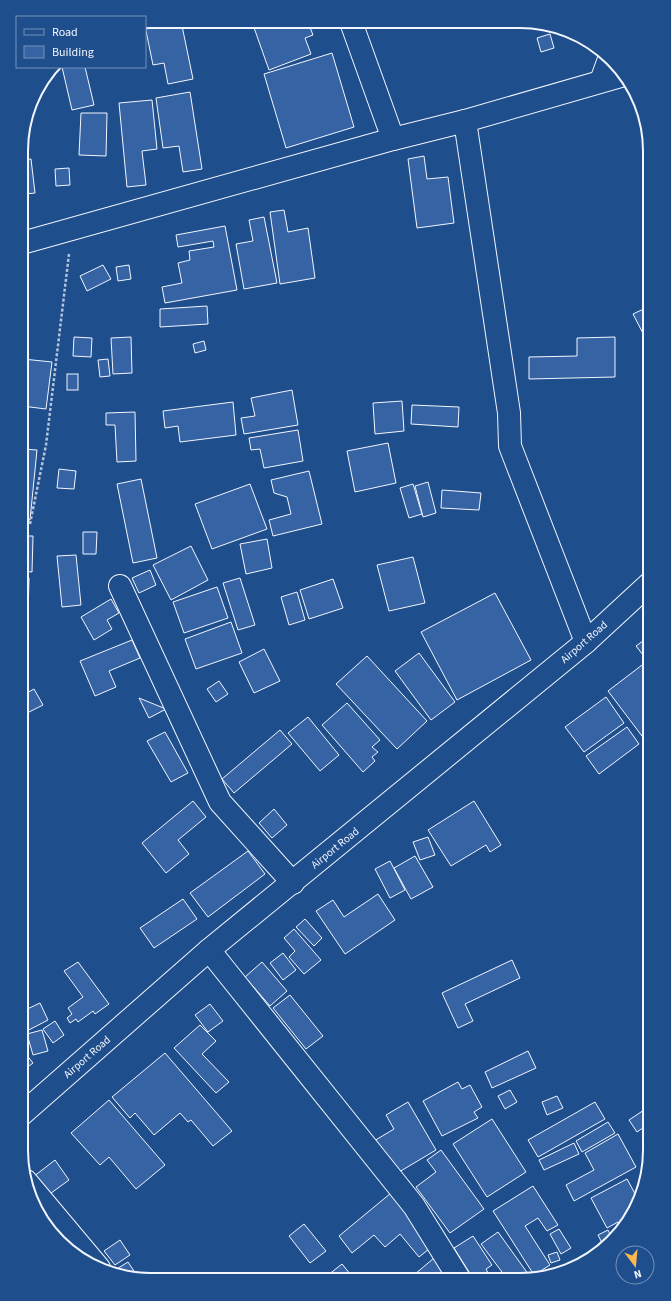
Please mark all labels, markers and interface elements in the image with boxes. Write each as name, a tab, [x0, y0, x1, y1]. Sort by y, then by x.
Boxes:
legend	[16, 16, 146, 68]
text: Road	[52, 24, 78, 41]
text: Building	[52, 44, 94, 61]
street label: Airport Road	[557, 617, 611, 667]
street label: Airport Road	[308, 824, 362, 872]
street label: Airport Road	[60, 1032, 114, 1082]
north arrow	[615, 1245, 655, 1285]
text: N	[632, 1266, 643, 1282]

